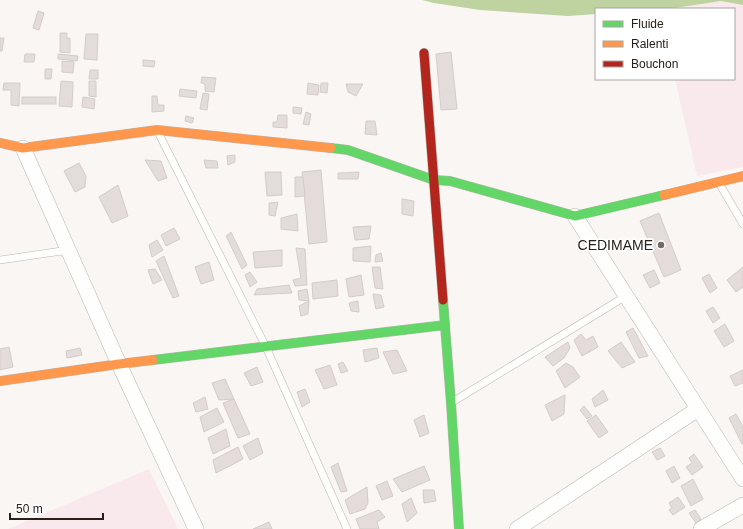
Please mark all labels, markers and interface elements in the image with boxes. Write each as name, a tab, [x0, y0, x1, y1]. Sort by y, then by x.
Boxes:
legend	[595, 8, 735, 80]
text: Fluide	[631, 17, 664, 31]
text: Ralenti	[631, 37, 668, 51]
text: Bouchon	[631, 57, 678, 71]
place label: CEDIMAME	[578, 237, 653, 253]
marker: CEDIMAME	[656, 240, 666, 250]
scale bar	[10, 495, 103, 521]
text: 50 m	[16, 502, 43, 516]

